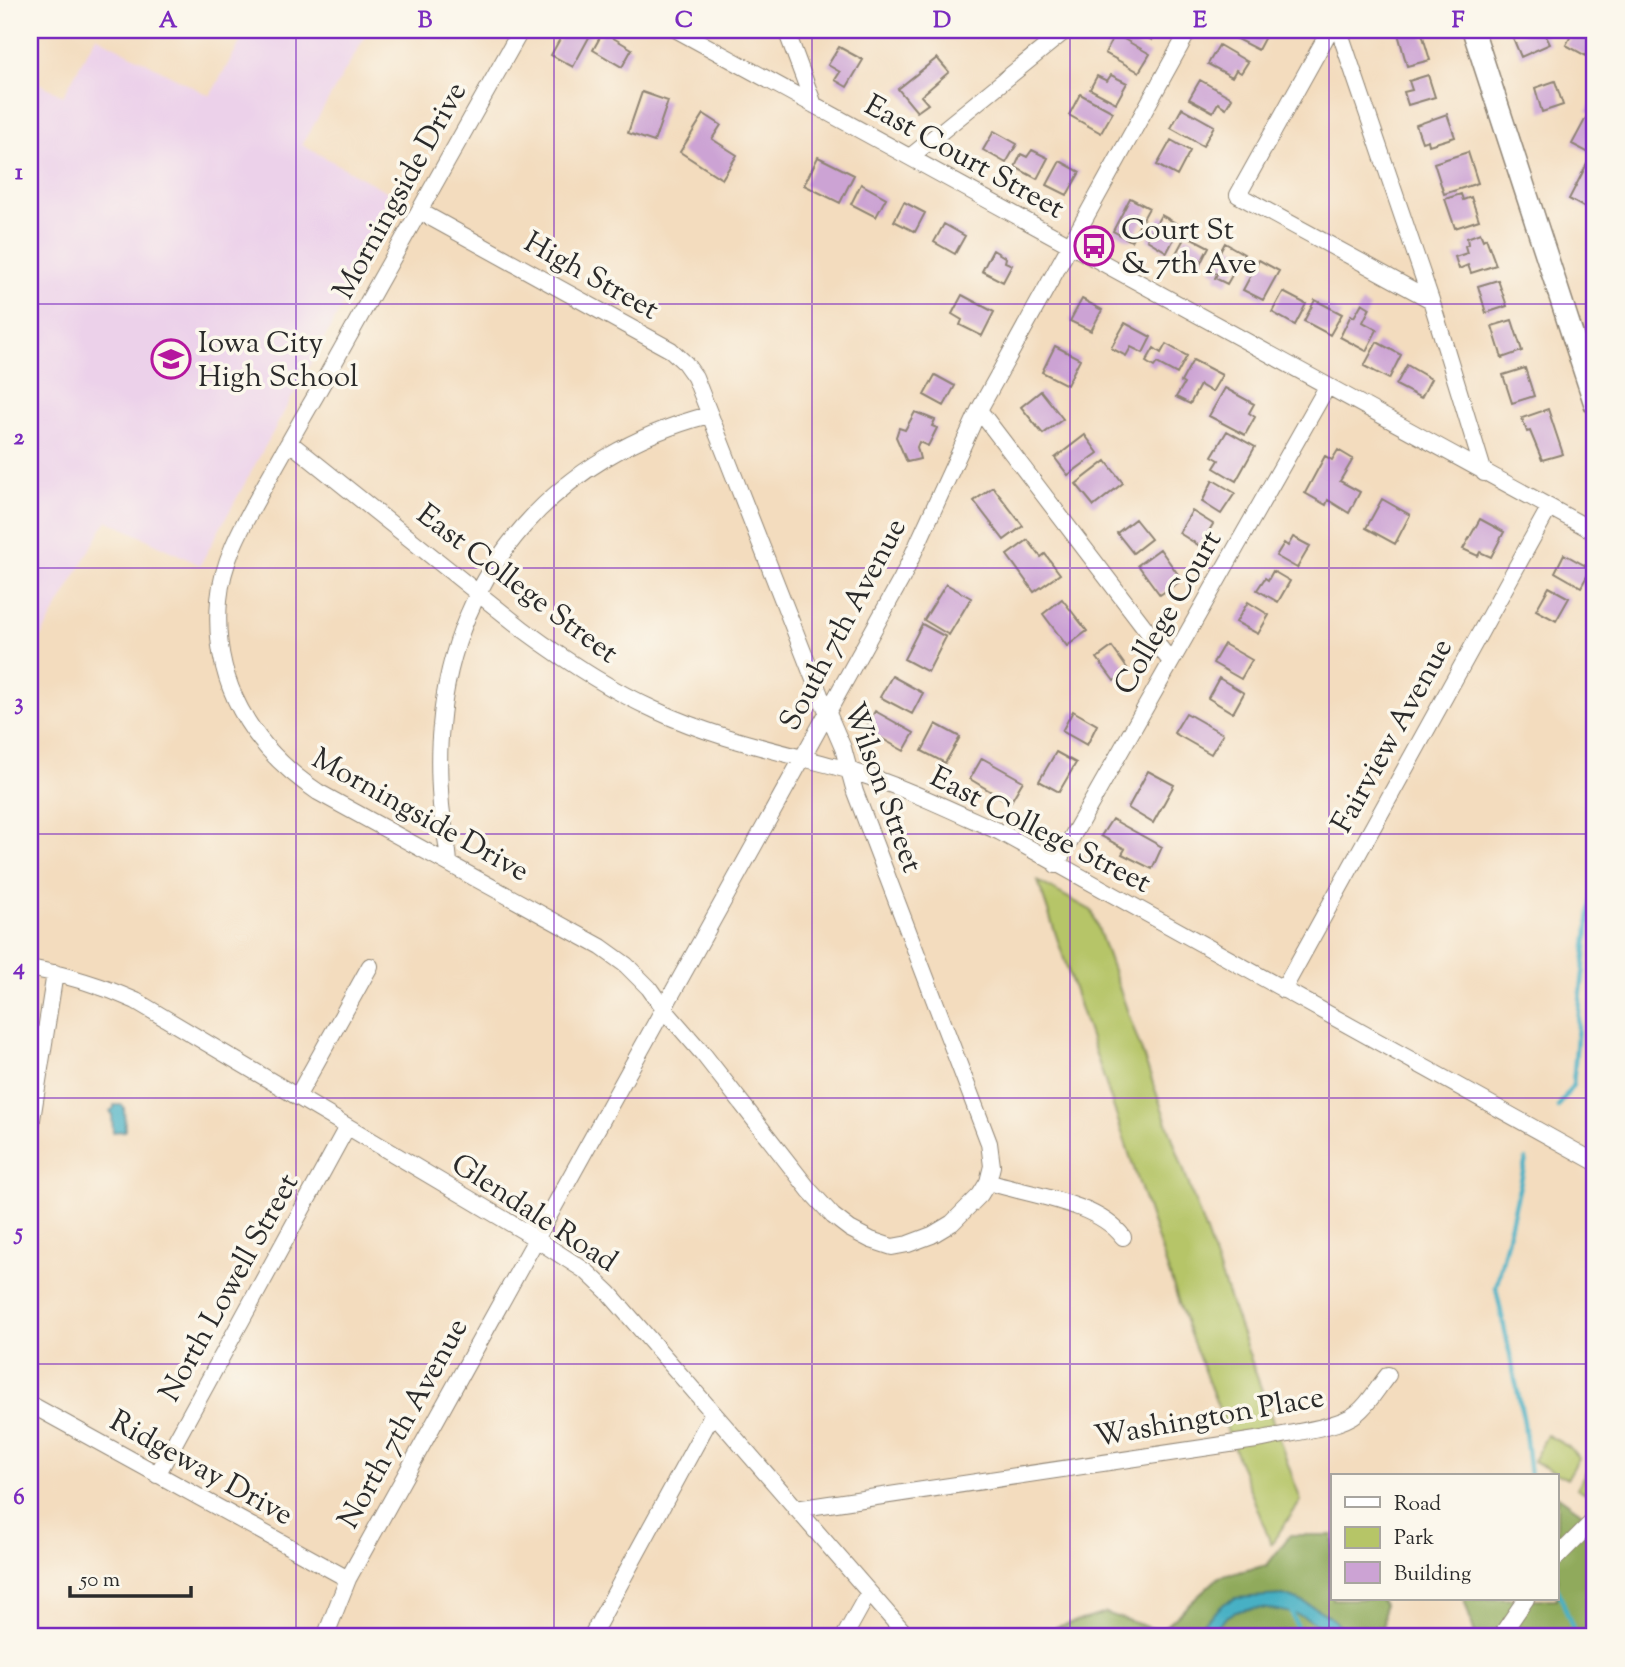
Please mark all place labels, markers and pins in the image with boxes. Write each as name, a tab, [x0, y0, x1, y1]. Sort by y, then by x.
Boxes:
place label: Court St & 7th Ave	[1121, 210, 1257, 287]
bus stop icon: Court St & 7th Ave	[1073, 225, 1115, 267]
place label: Iowa City High School	[198, 323, 358, 400]
school or university icon: Iowa City High School	[150, 338, 192, 380]

